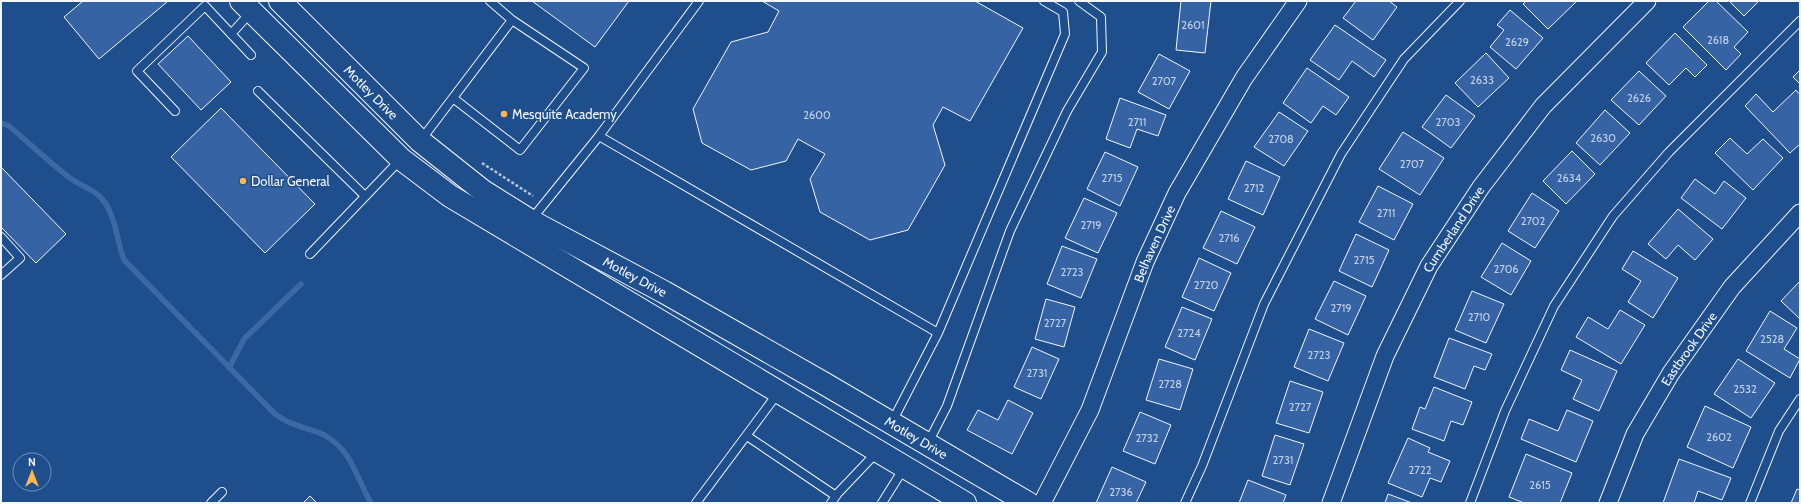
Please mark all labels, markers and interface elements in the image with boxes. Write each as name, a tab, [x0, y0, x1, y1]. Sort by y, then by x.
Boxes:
house number: 2601	[1181, 18, 1205, 32]
house number: 2618	[1707, 33, 1729, 47]
house number: 2629	[1505, 35, 1529, 49]
street label: Motley Drive	[341, 62, 402, 123]
house number: 2633	[1470, 73, 1494, 87]
house number: 2707	[1152, 74, 1177, 88]
house number: 2626	[1627, 91, 1651, 105]
place label: Mesquite Academy	[512, 106, 617, 122]
house number: 2600	[803, 108, 831, 122]
marker: Mesquite Academy	[499, 109, 509, 119]
house number: 2711	[1128, 115, 1146, 129]
house number: 2703	[1436, 115, 1460, 129]
house number: 2630	[1590, 131, 1616, 145]
house number: 2708	[1268, 132, 1294, 146]
house number: 2707	[1400, 157, 1425, 171]
house number: 2715	[1102, 171, 1122, 185]
house number: 2634	[1557, 171, 1582, 185]
place label: Dollar General	[251, 173, 330, 189]
marker: Dollar General	[238, 176, 248, 186]
house number: 2712	[1244, 181, 1265, 195]
street label: Cumberland Drive	[1419, 183, 1488, 275]
street label: Belhaven Drive	[1130, 202, 1178, 284]
house number: 2711	[1377, 206, 1395, 220]
house number: 2702	[1521, 214, 1546, 228]
house number: 2719	[1080, 218, 1102, 232]
house number: 2716	[1218, 231, 1240, 245]
street label: Motley Drive	[600, 253, 670, 300]
house number: 2715	[1354, 253, 1374, 267]
house number: 2706	[1493, 262, 1519, 276]
house number: 2723	[1060, 265, 1084, 279]
house number: 2720	[1194, 278, 1219, 292]
house number: 2719	[1330, 301, 1352, 315]
street label: Eastbrook Drive	[1657, 308, 1720, 388]
house number: 2710	[1468, 310, 1491, 324]
house number: 2727	[1044, 316, 1067, 330]
house number: 2724	[1177, 326, 1201, 340]
house number: 2528	[1760, 332, 1784, 346]
house number: 2723	[1307, 348, 1331, 362]
house number: 2731	[1027, 366, 1047, 380]
house number: 2728	[1158, 377, 1182, 391]
house number: 2532	[1733, 382, 1757, 396]
house number: 2727	[1289, 400, 1312, 414]
street label: Motley Drive	[882, 413, 951, 462]
house number: 2602	[1706, 430, 1732, 444]
house number: 2732	[1135, 431, 1159, 445]
north arrow	[12, 452, 52, 492]
house number: 2731	[1273, 453, 1293, 467]
text: N	[28, 455, 36, 469]
house number: 2722	[1409, 463, 1432, 477]
house number: 2615	[1529, 478, 1551, 492]
house number: 2736	[1109, 485, 1133, 499]

